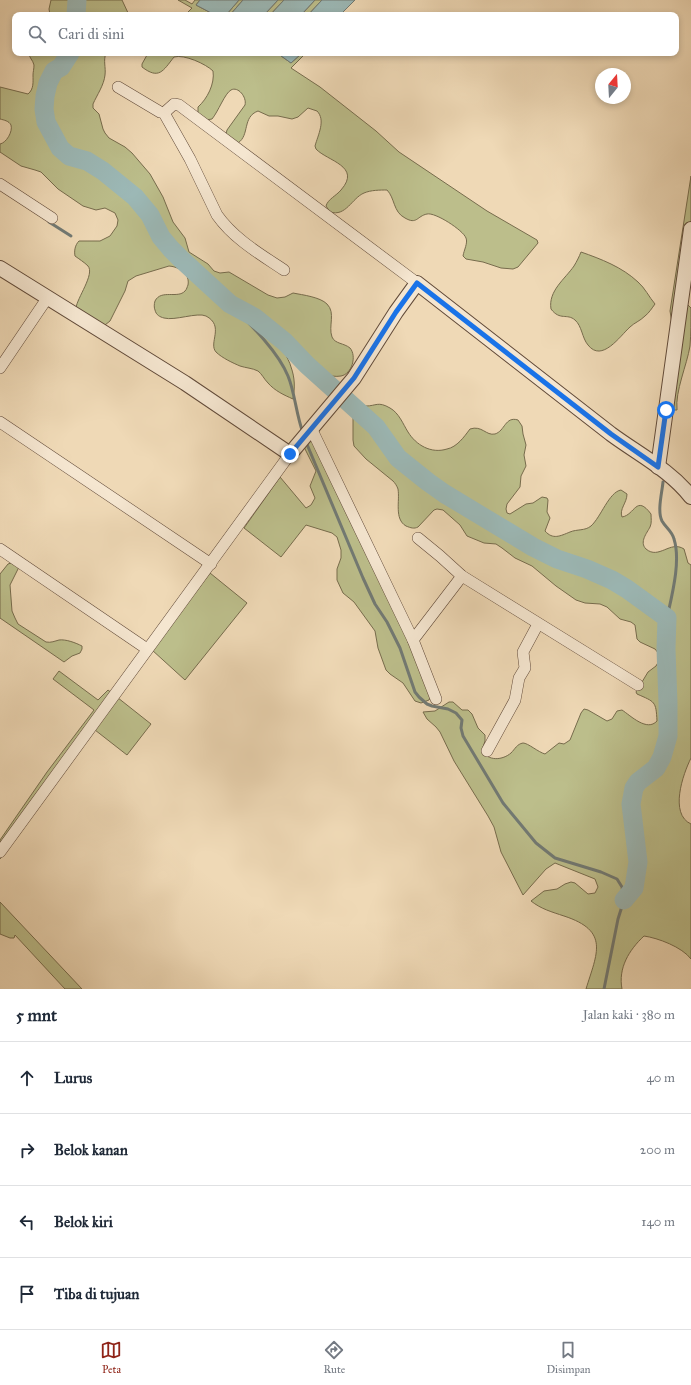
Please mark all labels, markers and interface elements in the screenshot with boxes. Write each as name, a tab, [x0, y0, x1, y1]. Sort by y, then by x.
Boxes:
search box	[12, 12, 679, 56]
icon: search	[26, 23, 48, 45]
text: Cari di sini	[58, 25, 124, 43]
north arrow	[595, 68, 631, 104]
route start	[657, 401, 675, 419]
route end	[281, 445, 299, 463]
text: 5 mnt	[16, 1005, 57, 1026]
text: Jalan kaki · 380 m	[583, 1007, 675, 1023]
icon: ahead	[16, 1067, 38, 1089]
text: Lurus	[54, 1069, 92, 1087]
text: 40 m	[646, 1070, 675, 1086]
icon: right	[16, 1139, 38, 1161]
text: Belok kanan	[54, 1141, 128, 1159]
text: 200 m	[640, 1142, 675, 1158]
icon: left	[16, 1211, 38, 1233]
text: Belok kiri	[54, 1213, 113, 1231]
text: 140 m	[641, 1214, 675, 1230]
icon: arrive	[16, 1283, 38, 1305]
text: Tiba di tujuan	[54, 1285, 139, 1303]
tab: Peta	[100, 1339, 122, 1376]
tab: Rute	[323, 1339, 345, 1376]
tab: Disimpan	[546, 1339, 591, 1376]

